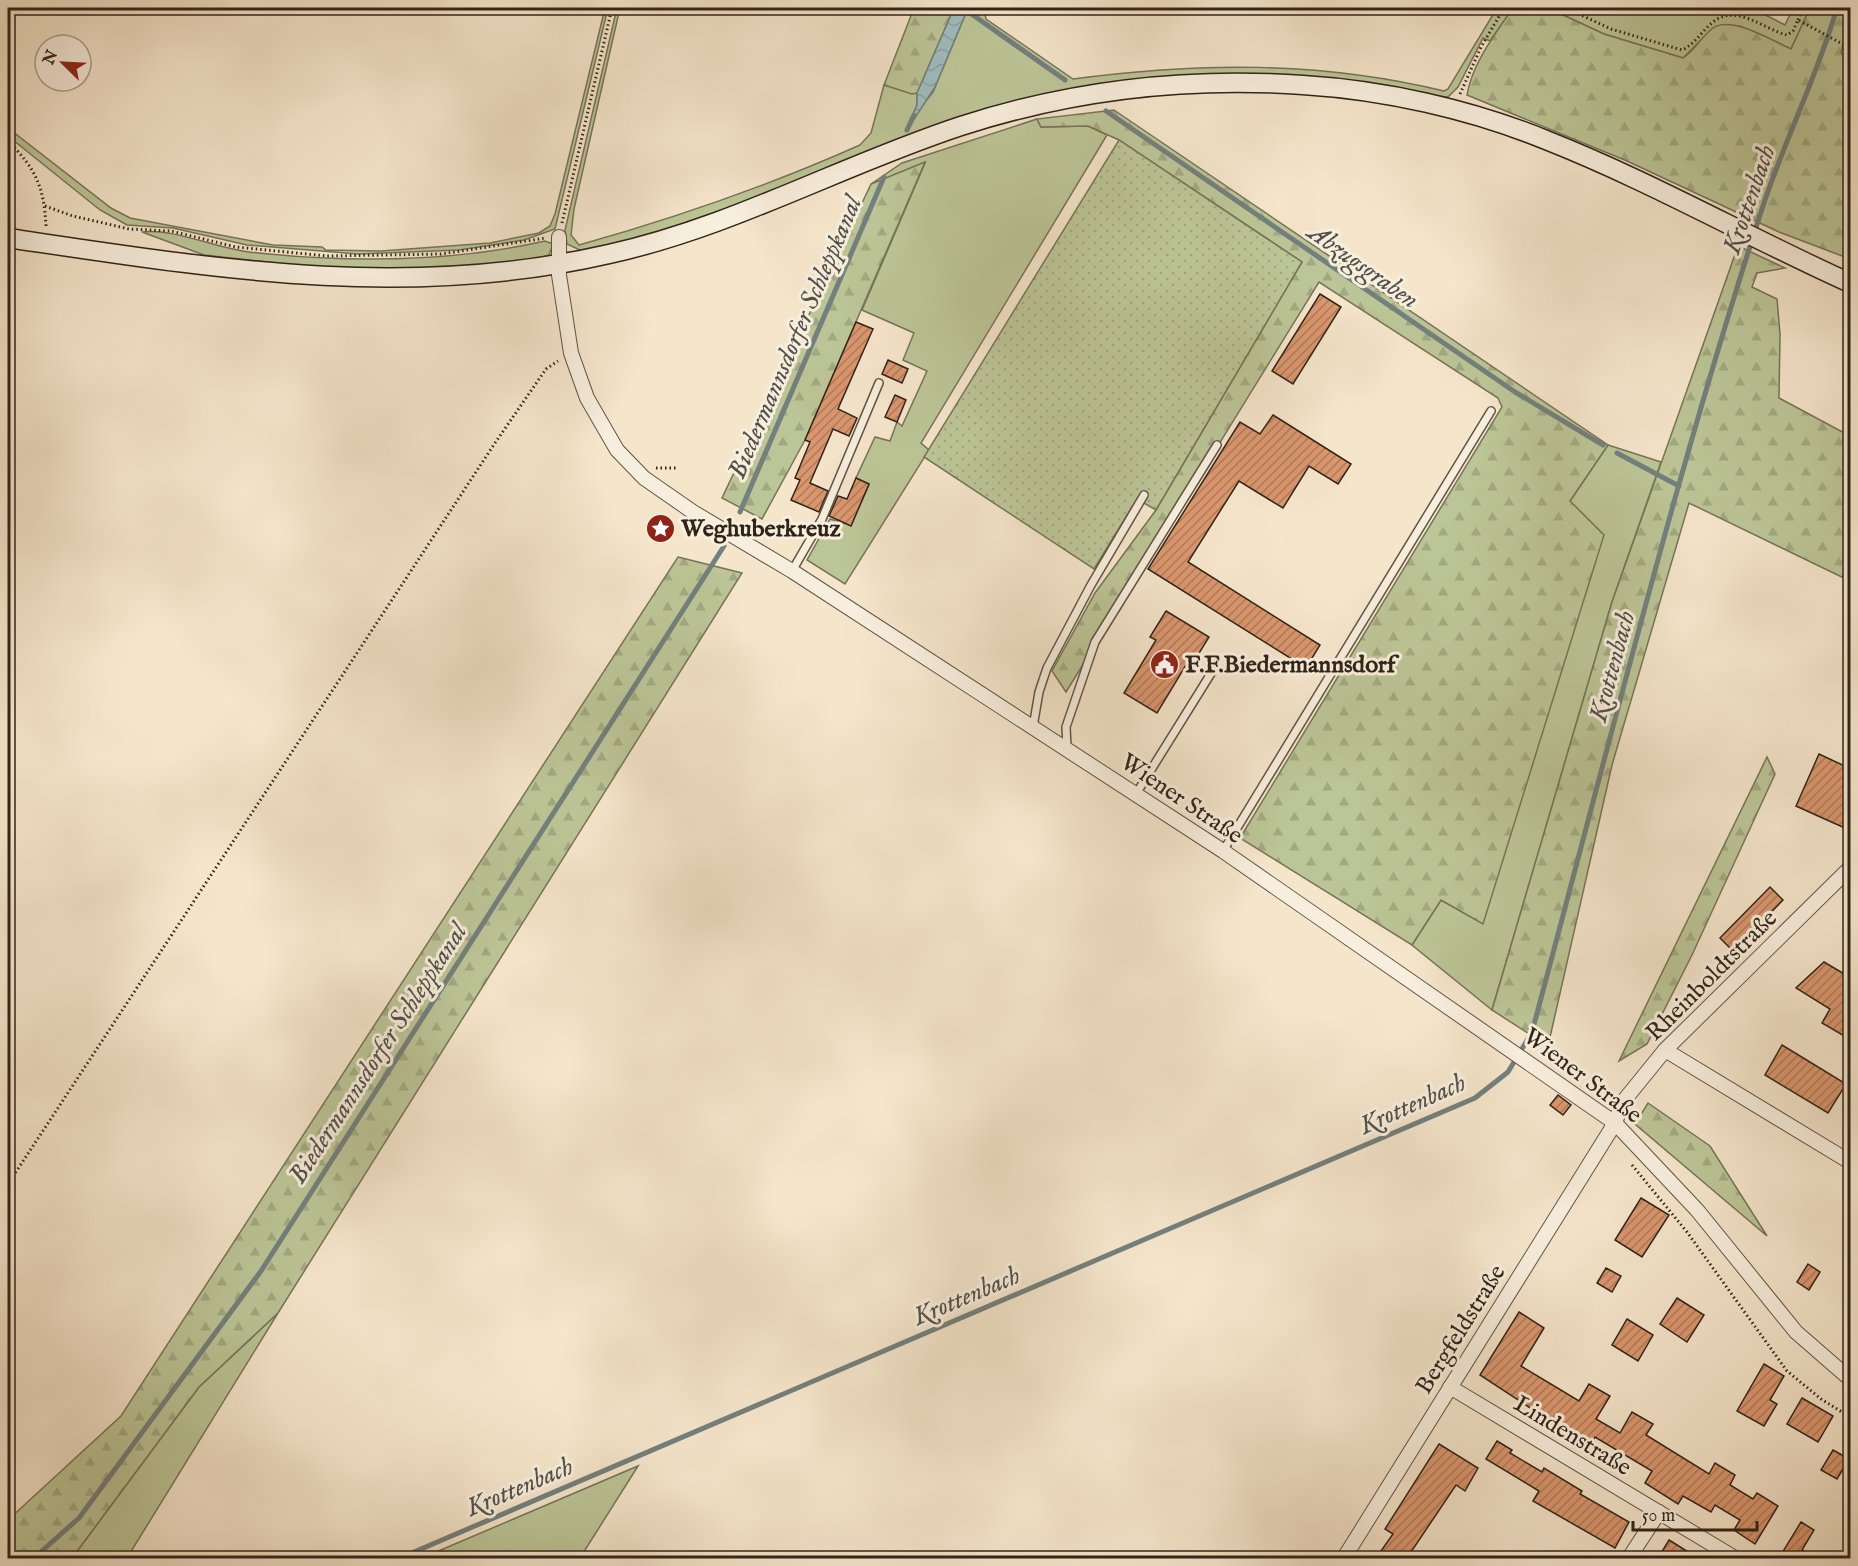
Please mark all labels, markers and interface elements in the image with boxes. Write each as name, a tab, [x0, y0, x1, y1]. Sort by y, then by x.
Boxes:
north arrow	[33, 33, 93, 93]
text: N	[39, 47, 63, 69]
water label: Krottenbach	[1715, 141, 1783, 259]
water label: Biedermannsdorfer Schleppkanal	[721, 189, 871, 484]
water label: Abzugsgraben	[1298, 214, 1425, 317]
place icon: Weghuberkreuz	[644, 512, 676, 544]
place label: Weghuberkreuz	[680, 514, 841, 545]
water label: Krottenbach	[1582, 608, 1643, 726]
public building icon: F.F.Biedermannsdorf	[1148, 648, 1180, 680]
place label: F.F.Biedermannsdorf	[1185, 650, 1400, 681]
street label: Wiener Straße	[1114, 747, 1248, 852]
street label: Rheinboldtstraße	[1640, 904, 1784, 1048]
water label: Biedermannsdorfer Schleppkanal	[282, 916, 476, 1190]
street label: Wiener Straße	[1516, 1021, 1648, 1131]
water label: Krottenbach	[1353, 1066, 1471, 1143]
water label: Krottenbach	[907, 1259, 1025, 1334]
street label: Bergfeldstraße	[1409, 1259, 1513, 1400]
street label: Lindenstraße	[1508, 1389, 1637, 1484]
water label: Krottenbach	[460, 1450, 578, 1525]
scale bar	[1633, 1494, 1758, 1532]
text: 50 m	[1642, 1505, 1675, 1528]

